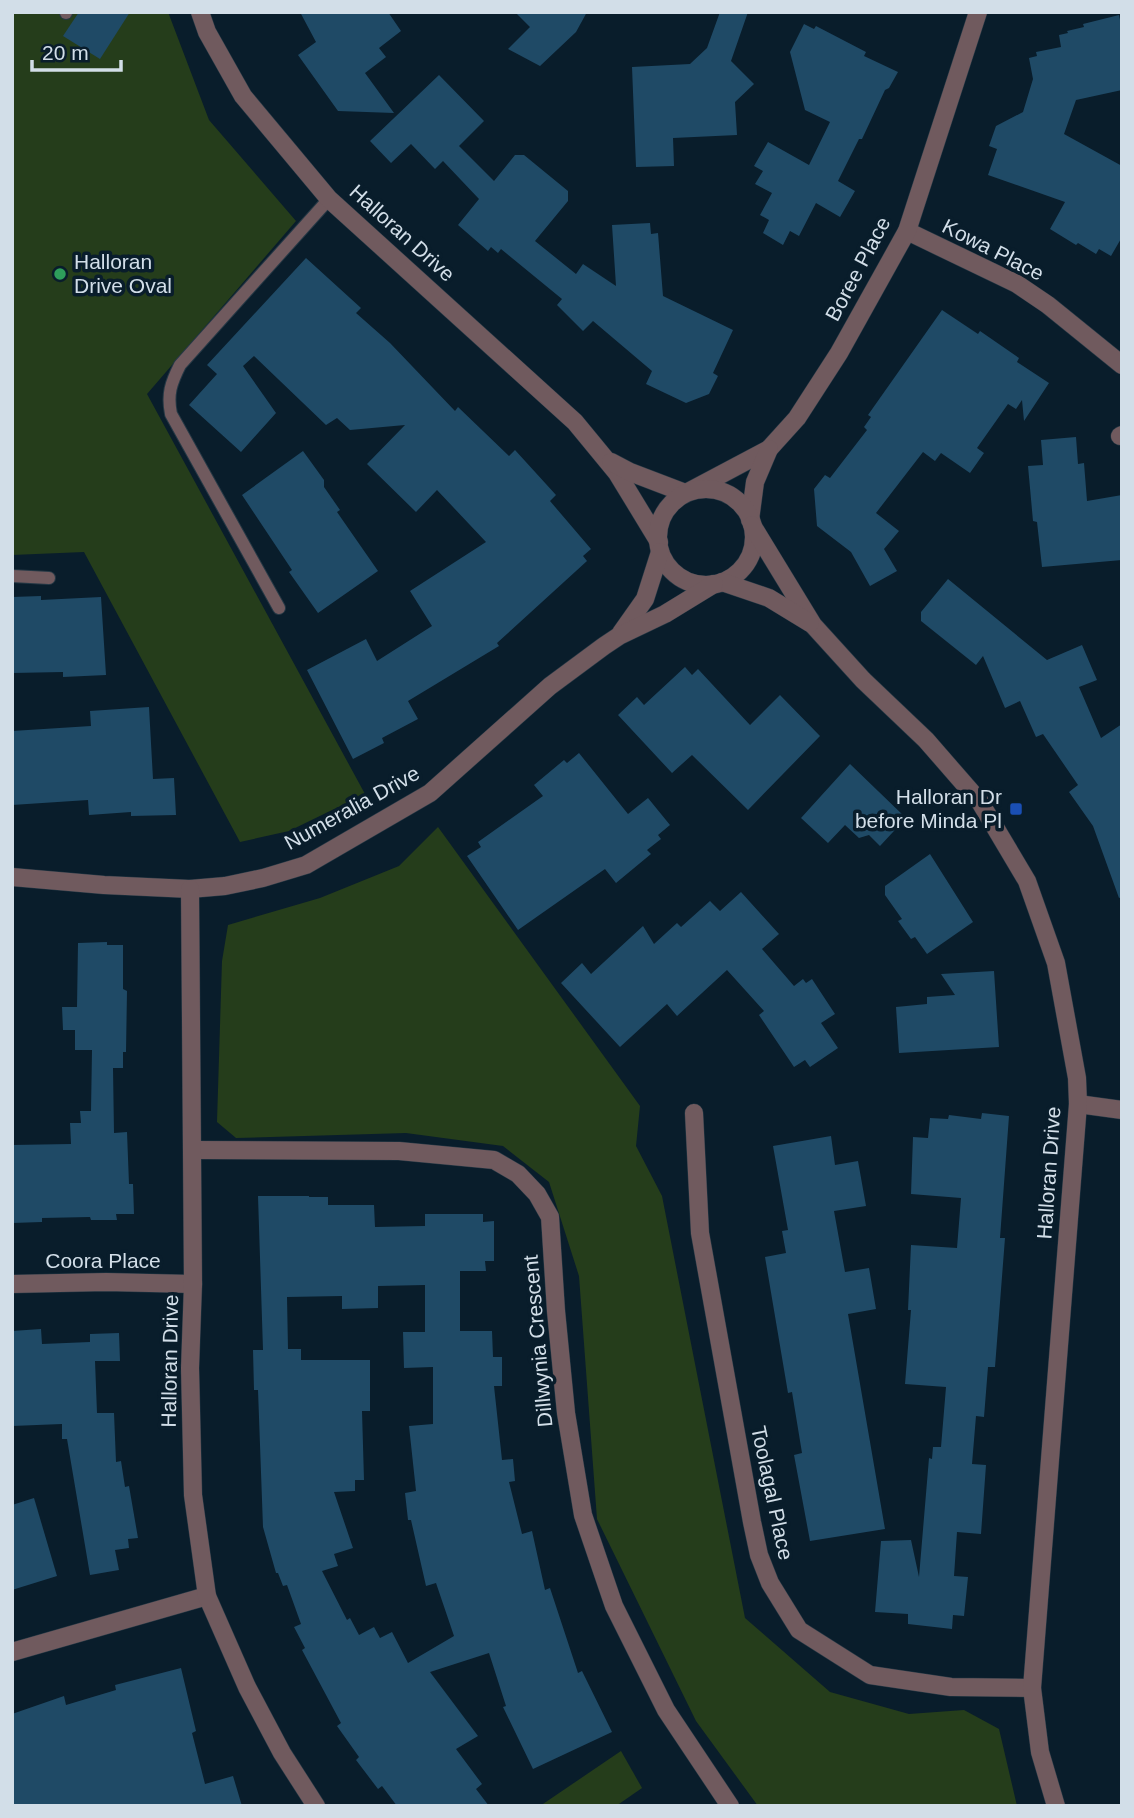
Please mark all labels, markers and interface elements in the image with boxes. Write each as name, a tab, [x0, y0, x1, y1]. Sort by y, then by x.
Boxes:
scale bar	[32, 28, 121, 72]
text: 20 m	[42, 41, 89, 64]
street label: Halloran Drive	[345, 180, 459, 286]
street label: Boree Place	[821, 213, 895, 325]
street label: Kowa Place	[939, 214, 1048, 285]
place label: Halloran Drive Oval	[74, 250, 172, 297]
marker: Halloran Drive Oval	[52, 266, 68, 282]
street label: Numeralia Drive	[280, 761, 423, 854]
place label: Halloran Dr before Minda Pl	[855, 785, 1002, 832]
marker: Halloran Dr before Minda Pl	[1008, 801, 1024, 817]
street label: Halloran Drive	[1032, 1106, 1065, 1240]
street label: Coora Place	[45, 1249, 161, 1272]
street label: Dillwynia Crescent	[519, 1254, 556, 1428]
street label: Halloran Drive	[157, 1294, 182, 1428]
street label: Toolagal Place	[747, 1424, 798, 1562]

